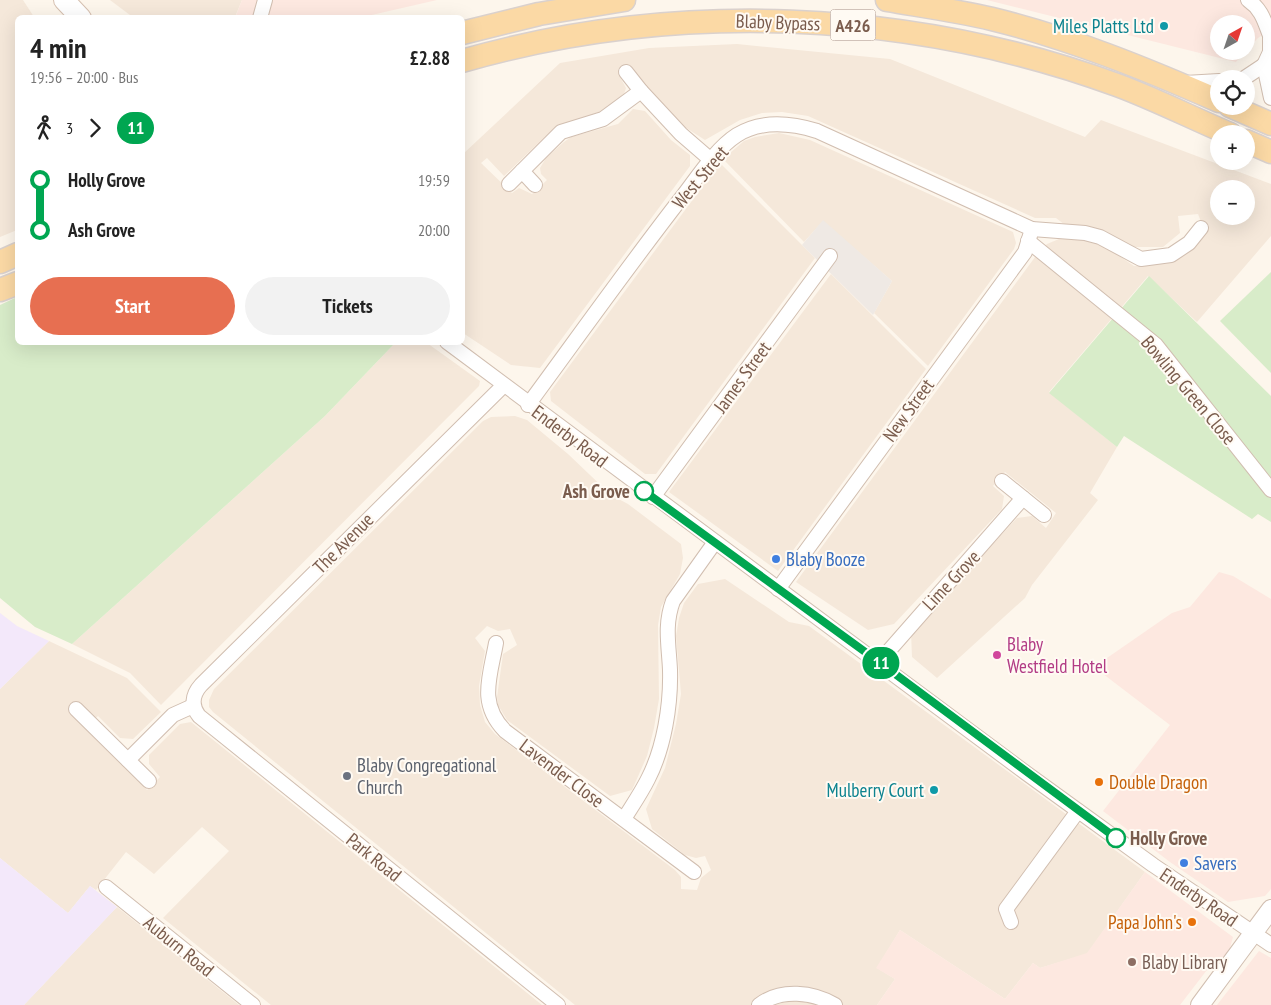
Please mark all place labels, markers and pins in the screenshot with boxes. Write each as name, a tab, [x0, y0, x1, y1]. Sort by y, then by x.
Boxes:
place label: Miles Platts Ltd	[1053, 14, 1154, 38]
marker: Miles Platts Ltd	[1158, 20, 1170, 32]
place label: Ash Grove	[562, 479, 630, 503]
marker: Ash Grove	[634, 481, 654, 501]
place label: Blaby Booze	[786, 547, 865, 571]
marker: Blaby Booze	[770, 553, 782, 565]
place label: Blaby Westfield Hotel	[1007, 632, 1108, 678]
marker: Blaby Westfield Hotel	[991, 649, 1003, 661]
place label: Blaby Congregational Church	[357, 753, 497, 799]
marker: Blaby Congregational Church	[341, 770, 353, 782]
place label: Double Dragon	[1109, 770, 1208, 794]
marker: Double Dragon	[1093, 776, 1105, 788]
place label: Mulberry Court	[827, 778, 925, 802]
marker: Mulberry Court	[928, 784, 940, 796]
place label: Holly Grove	[1130, 826, 1207, 850]
marker: Holly Grove	[1106, 828, 1126, 848]
place label: Savers	[1194, 851, 1237, 875]
marker: Savers	[1178, 857, 1190, 869]
place label: Papa John's	[1108, 910, 1182, 934]
marker: Papa John's	[1186, 916, 1198, 928]
place label: Blaby Library	[1142, 950, 1228, 974]
marker: Blaby Library	[1126, 956, 1138, 968]

